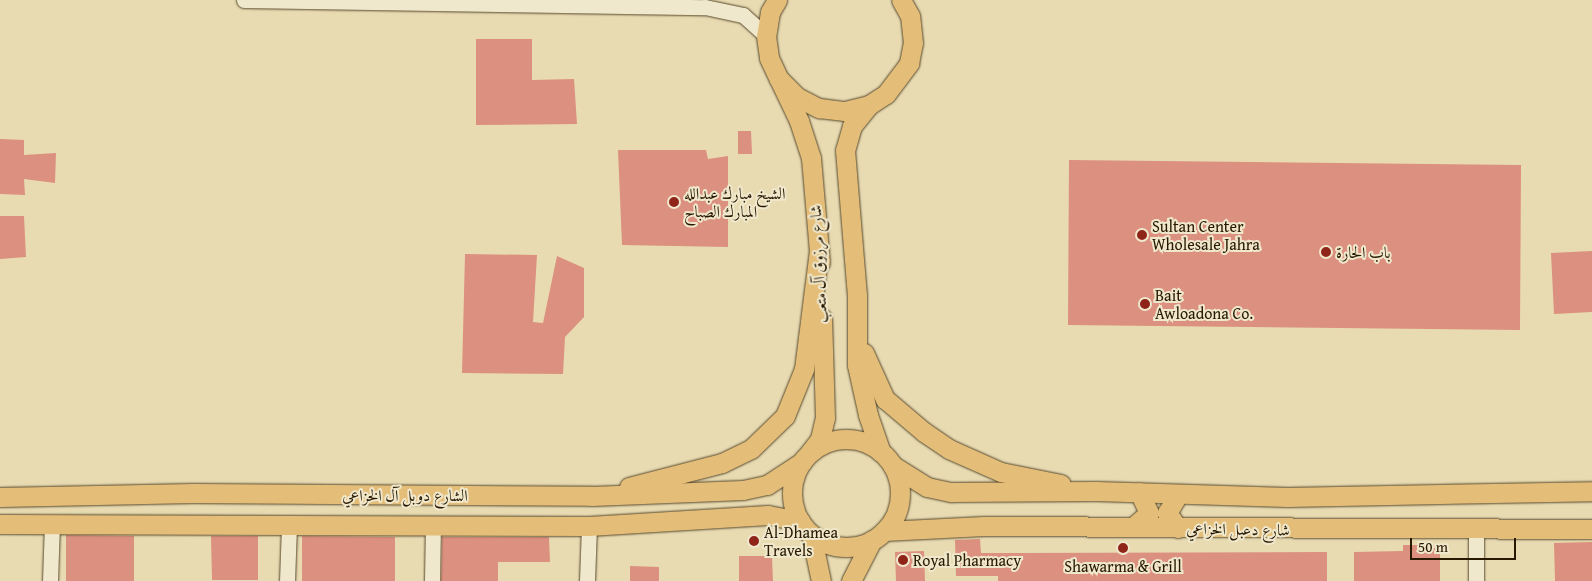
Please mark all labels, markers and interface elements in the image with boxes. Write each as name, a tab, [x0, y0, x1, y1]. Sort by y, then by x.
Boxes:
place label: الشيخ مبارك عبدالله المبارك الصباح	[684, 183, 786, 221]
marker: الشيخ مبارك عبدالله المبارك الصباح	[668, 196, 680, 208]
street label: شارع مرزوق آل متعب	[805, 204, 831, 324]
place label: Sultan Center Wholesale Jahra	[1152, 216, 1260, 254]
marker: Sultan Center Wholesale Jahra	[1136, 229, 1148, 241]
place label: باب الحارة	[1336, 242, 1391, 262]
marker: باب الحارة	[1320, 246, 1332, 258]
place label: Bait Awloadona Co.	[1155, 285, 1253, 323]
marker: Bait Awloadona Co.	[1139, 298, 1151, 310]
street label: الشارع دوبل آل الخزاعي	[342, 485, 468, 505]
street label: شارع دعبل الخزاعي	[1186, 518, 1290, 540]
place label: Al-Dhamea Travels	[764, 522, 838, 560]
scale bar	[1412, 528, 1518, 560]
marker: Al-Dhamea Travels	[748, 535, 760, 547]
text: 50 m	[1418, 536, 1448, 557]
marker: Shawarma & Grill	[1117, 542, 1129, 554]
place label: Royal Pharmacy	[913, 550, 1021, 570]
marker: Royal Pharmacy	[897, 554, 909, 566]
place label: Shawarma & Grill	[1064, 556, 1182, 576]

